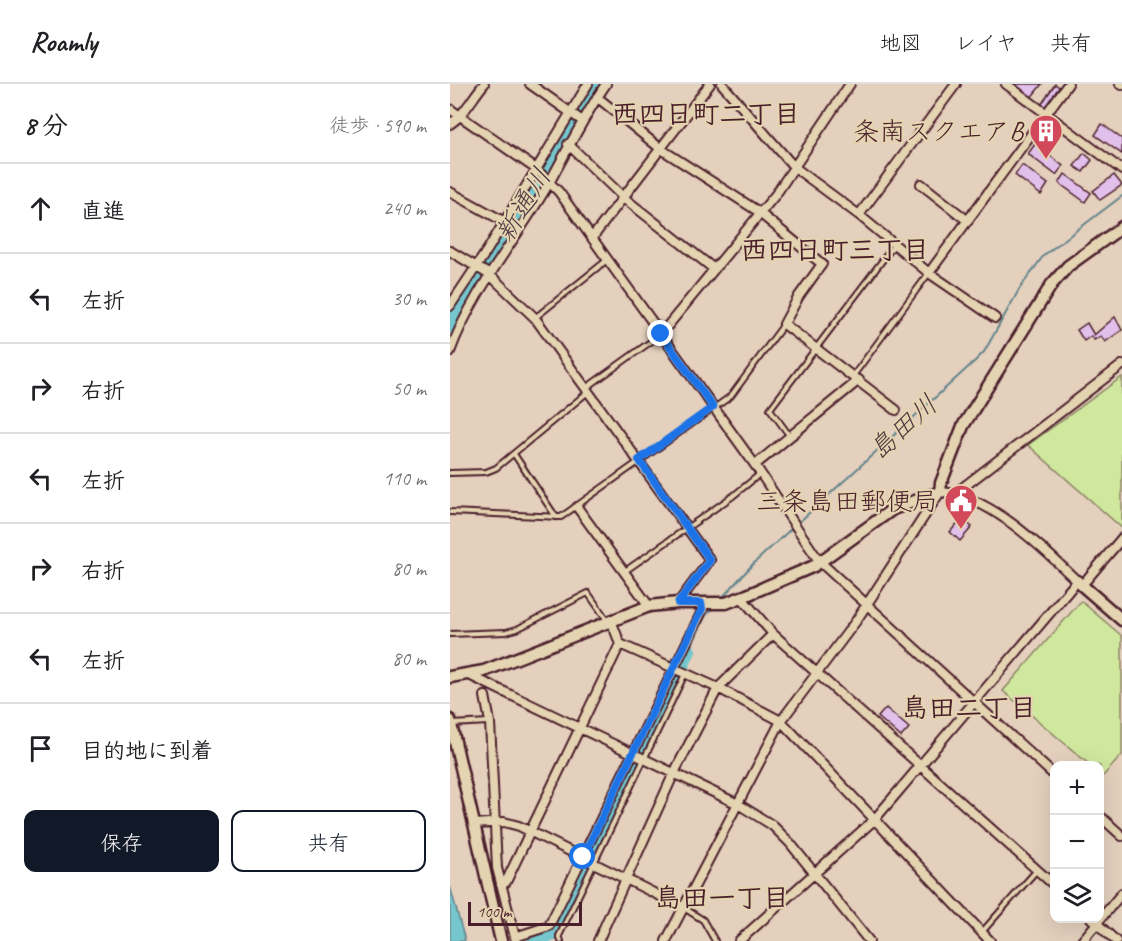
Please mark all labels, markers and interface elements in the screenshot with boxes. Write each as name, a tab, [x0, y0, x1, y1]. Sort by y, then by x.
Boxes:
text: Roamly	[30, 24, 97, 59]
text: 地図	[880, 30, 922, 56]
text: レイヤ	[955, 30, 1017, 56]
text: 共有	[1050, 30, 1092, 56]
district label: 西四日町二丁目	[612, 97, 801, 131]
text: 8 分	[24, 109, 68, 142]
text: 徒歩 · 590 m	[330, 113, 426, 138]
building icon: 条南スクエアB	[1028, 113, 1064, 160]
place label: 条南スクエアB	[853, 115, 1024, 148]
water label: 新通川	[488, 162, 558, 248]
icon: ahead	[24, 192, 57, 225]
text: 240 m	[383, 196, 426, 221]
text: 直進	[81, 197, 125, 225]
district label: 西四日町三丁目	[741, 233, 930, 267]
icon: left	[24, 282, 57, 315]
text: 30 m	[392, 286, 426, 311]
text: 左折	[81, 287, 125, 315]
route end	[647, 320, 673, 346]
icon: right	[24, 372, 57, 405]
text: 50 m	[392, 376, 426, 401]
text: 右折	[81, 377, 125, 405]
water label: 島田川	[862, 387, 944, 467]
icon: left	[24, 462, 57, 495]
text: 110 m	[383, 466, 426, 491]
text: 左折	[81, 467, 125, 495]
public building icon: 三条島田郵便局	[943, 483, 979, 530]
place label: 三条島田郵便局	[756, 485, 938, 518]
icon: right	[24, 552, 57, 585]
text: 80 m	[392, 556, 426, 581]
text: 右折	[81, 557, 125, 585]
icon: left	[24, 642, 57, 675]
text: 80 m	[392, 646, 426, 671]
text: 左折	[81, 647, 125, 675]
district label: 島田二丁目	[902, 691, 1037, 725]
icon: arrive	[24, 732, 57, 765]
text: 目的地に到着	[81, 737, 213, 765]
map controls	[1050, 761, 1104, 923]
button: +	[1050, 761, 1104, 815]
button: 保存	[24, 810, 219, 872]
button: 共有	[231, 810, 426, 872]
button: −	[1050, 815, 1104, 869]
route start	[569, 843, 595, 869]
button: layers	[1050, 869, 1104, 923]
district label: 島田一丁目	[655, 881, 790, 915]
scale bar	[468, 899, 582, 926]
text: 100 m	[477, 902, 511, 922]

